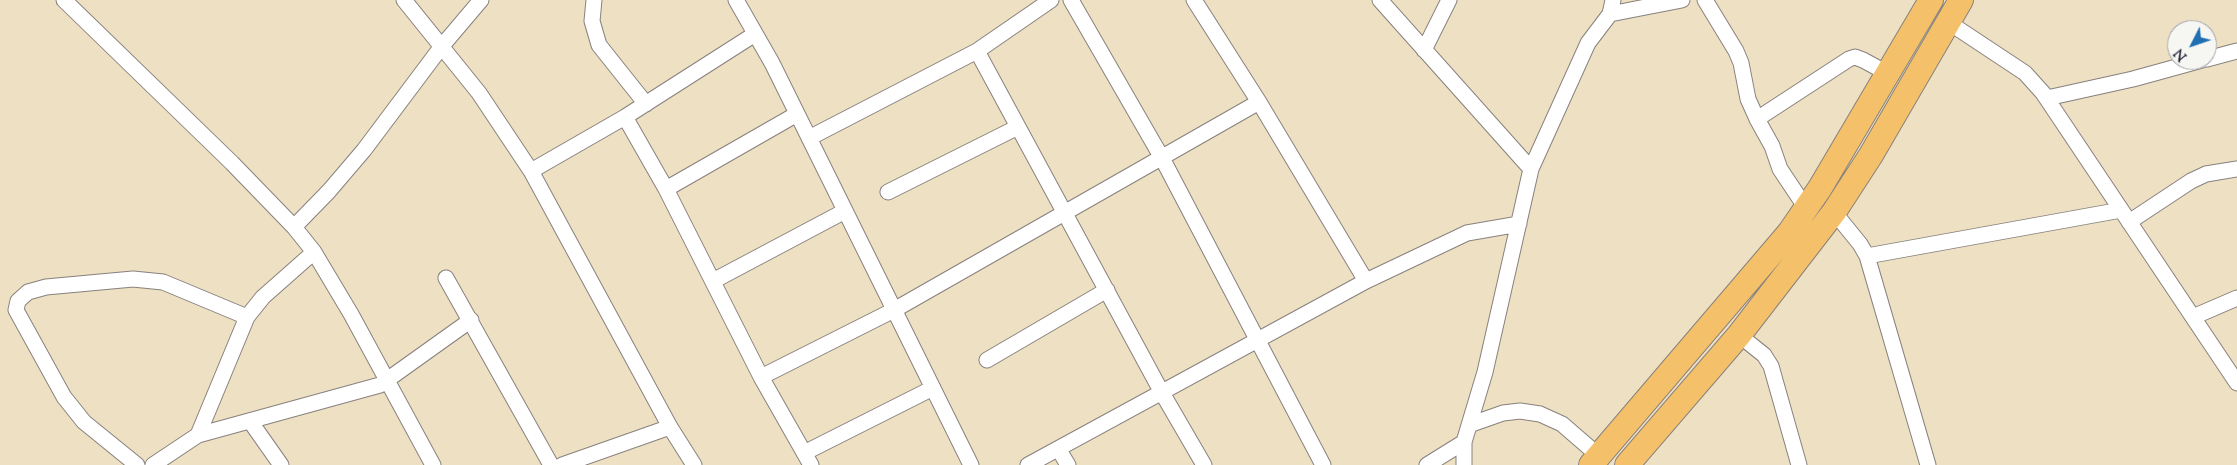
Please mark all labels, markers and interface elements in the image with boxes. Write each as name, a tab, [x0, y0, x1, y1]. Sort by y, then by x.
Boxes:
north arrow	[2167, 20, 2217, 70]
text: N	[2170, 43, 2193, 65]

